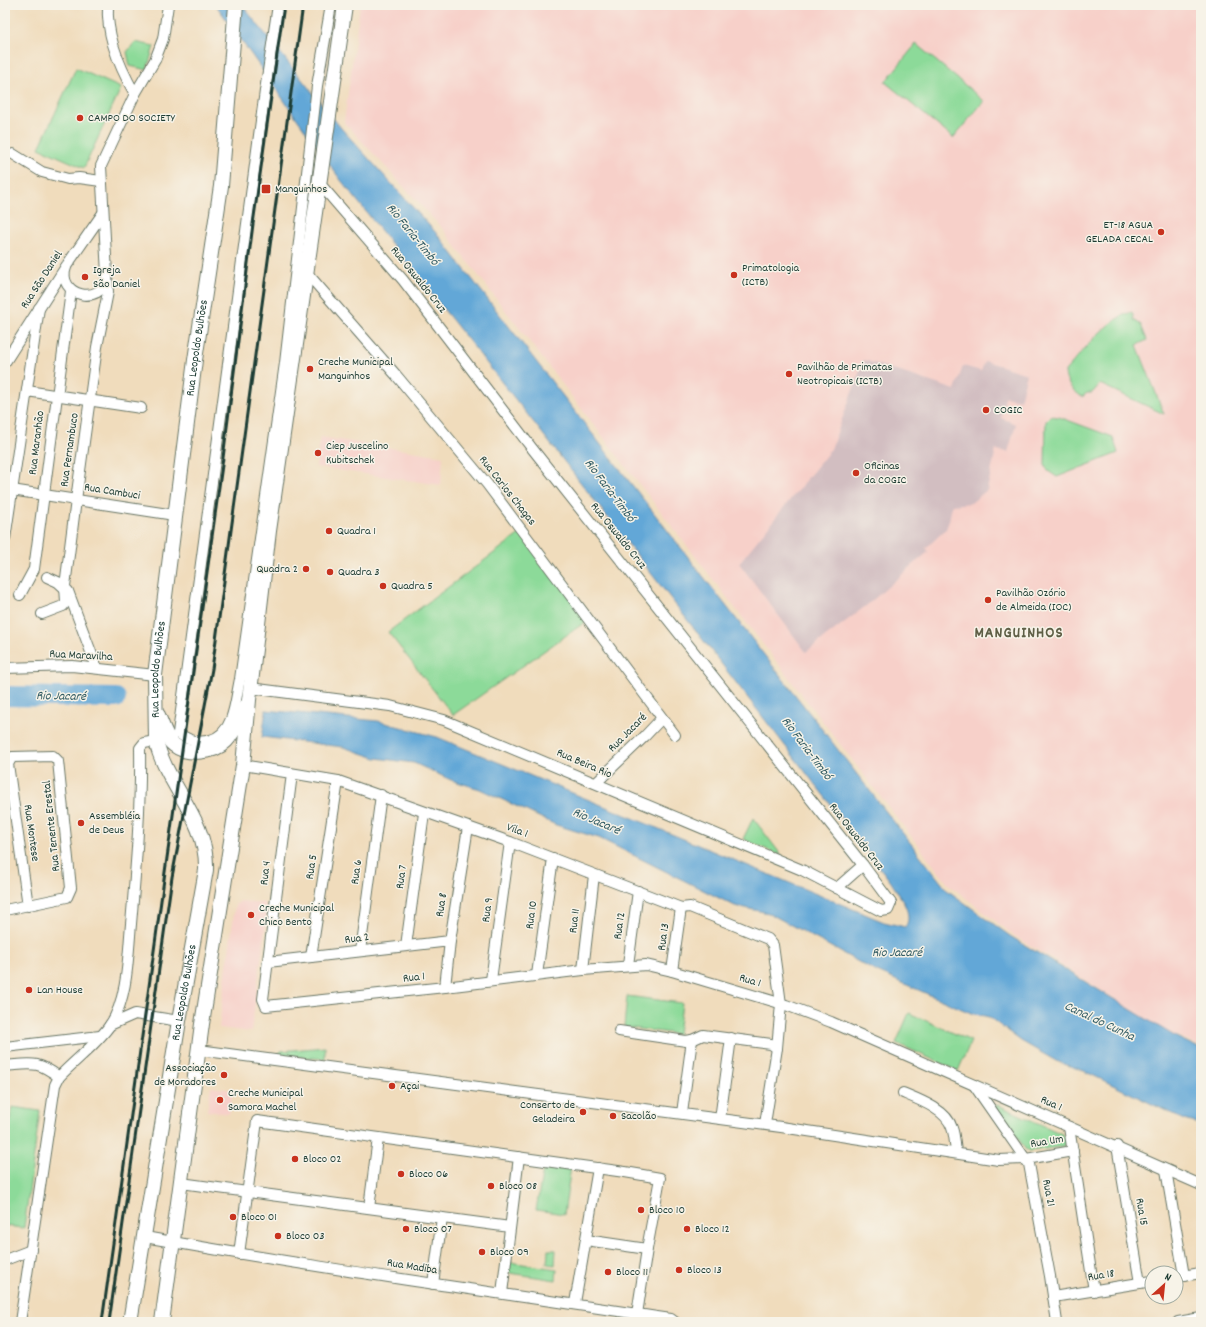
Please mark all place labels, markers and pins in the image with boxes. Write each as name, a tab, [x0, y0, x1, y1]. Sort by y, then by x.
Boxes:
place label: CAMPO DO SOCIETY	[88, 110, 176, 127]
marker: CAMPO DO SOCIETY	[75, 113, 85, 123]
place label: Manguinhos	[275, 181, 327, 198]
marker: Manguinhos	[260, 183, 272, 195]
place label: ET-18 AGUA GELADA CECAL	[1086, 217, 1153, 248]
marker: ET-18 AGUA GELADA CECAL	[1156, 227, 1166, 237]
place label: Primatologia (ICTB)	[742, 260, 799, 291]
place label: Igreja São Daniel	[93, 262, 140, 293]
marker: Primatologia (ICTB)	[729, 270, 739, 280]
marker: Igreja São Daniel	[80, 272, 90, 282]
place label: Creche Municipal Manguinhos	[318, 354, 393, 385]
place label: Pavilhão de Primatas Neotropicais (ICTB)	[797, 359, 892, 390]
marker: Creche Municipal Manguinhos	[305, 364, 315, 374]
marker: Pavilhão de Primatas Neotropicais (ICTB)	[784, 369, 794, 379]
place label: COGIC	[994, 402, 1023, 419]
marker: COGIC	[981, 405, 991, 415]
place label: Ciep Juscelino Kubitschek	[326, 438, 388, 469]
marker: Ciep Juscelino Kubitschek	[313, 448, 323, 458]
place label: Oficinas da COGIC	[864, 458, 907, 489]
marker: Oficinas da COGIC	[851, 468, 861, 478]
place label: Quadra 1	[337, 523, 376, 540]
marker: Quadra 1	[324, 526, 334, 536]
place label: Quadra 2	[257, 561, 298, 578]
marker: Quadra 2	[301, 564, 311, 574]
place label: Quadra 3	[338, 564, 380, 581]
marker: Quadra 3	[325, 567, 335, 577]
place label: Quadra 5	[391, 578, 433, 595]
marker: Quadra 5	[378, 581, 388, 591]
place label: Pavilhão Ozório de Almeida (IOC)	[996, 585, 1071, 616]
marker: Pavilhão Ozório de Almeida (IOC)	[983, 595, 993, 605]
place label: Assembléia de Deus	[89, 808, 141, 839]
marker: Assembléia de Deus	[76, 818, 86, 828]
place label: Creche Municipal Chico Bento	[259, 900, 334, 931]
marker: Creche Municipal Chico Bento	[246, 910, 256, 920]
place label: Lan House	[37, 982, 83, 999]
marker: Lan House	[24, 985, 34, 995]
place label: Associação de Moradores	[154, 1060, 216, 1091]
marker: Associação de Moradores	[219, 1070, 229, 1080]
place label: Açai	[400, 1078, 419, 1095]
marker: Açai	[387, 1081, 397, 1091]
place label: Creche Municipal Samora Machel	[228, 1085, 303, 1116]
marker: Creche Municipal Samora Machel	[215, 1095, 225, 1105]
place label: Conserto de Geladeira	[520, 1097, 575, 1128]
marker: Conserto de Geladeira	[578, 1107, 588, 1117]
place label: Sacolão	[621, 1108, 656, 1125]
marker: Sacolão	[608, 1111, 618, 1121]
place label: Bloco 02	[303, 1151, 342, 1168]
marker: Bloco 02	[290, 1154, 300, 1164]
place label: Bloco 06	[409, 1166, 448, 1183]
marker: Bloco 06	[396, 1169, 406, 1179]
place label: Bloco 08	[499, 1178, 537, 1195]
marker: Bloco 08	[486, 1181, 496, 1191]
place label: Bloco 10	[649, 1202, 685, 1219]
marker: Bloco 10	[636, 1205, 646, 1215]
place label: Bloco 01	[241, 1209, 277, 1226]
marker: Bloco 01	[228, 1212, 238, 1222]
place label: Bloco 07	[414, 1221, 452, 1238]
place label: Bloco 12	[695, 1221, 730, 1238]
marker: Bloco 07	[401, 1224, 411, 1234]
marker: Bloco 12	[682, 1224, 692, 1234]
place label: Bloco 03	[286, 1228, 325, 1245]
marker: Bloco 03	[273, 1231, 283, 1241]
place label: Bloco 09	[490, 1244, 529, 1261]
marker: Bloco 09	[477, 1247, 487, 1257]
place label: Bloco 13	[687, 1262, 722, 1279]
place label: Bloco 11	[616, 1264, 648, 1281]
marker: Bloco 13	[674, 1265, 684, 1275]
marker: Bloco 11	[603, 1267, 613, 1277]

